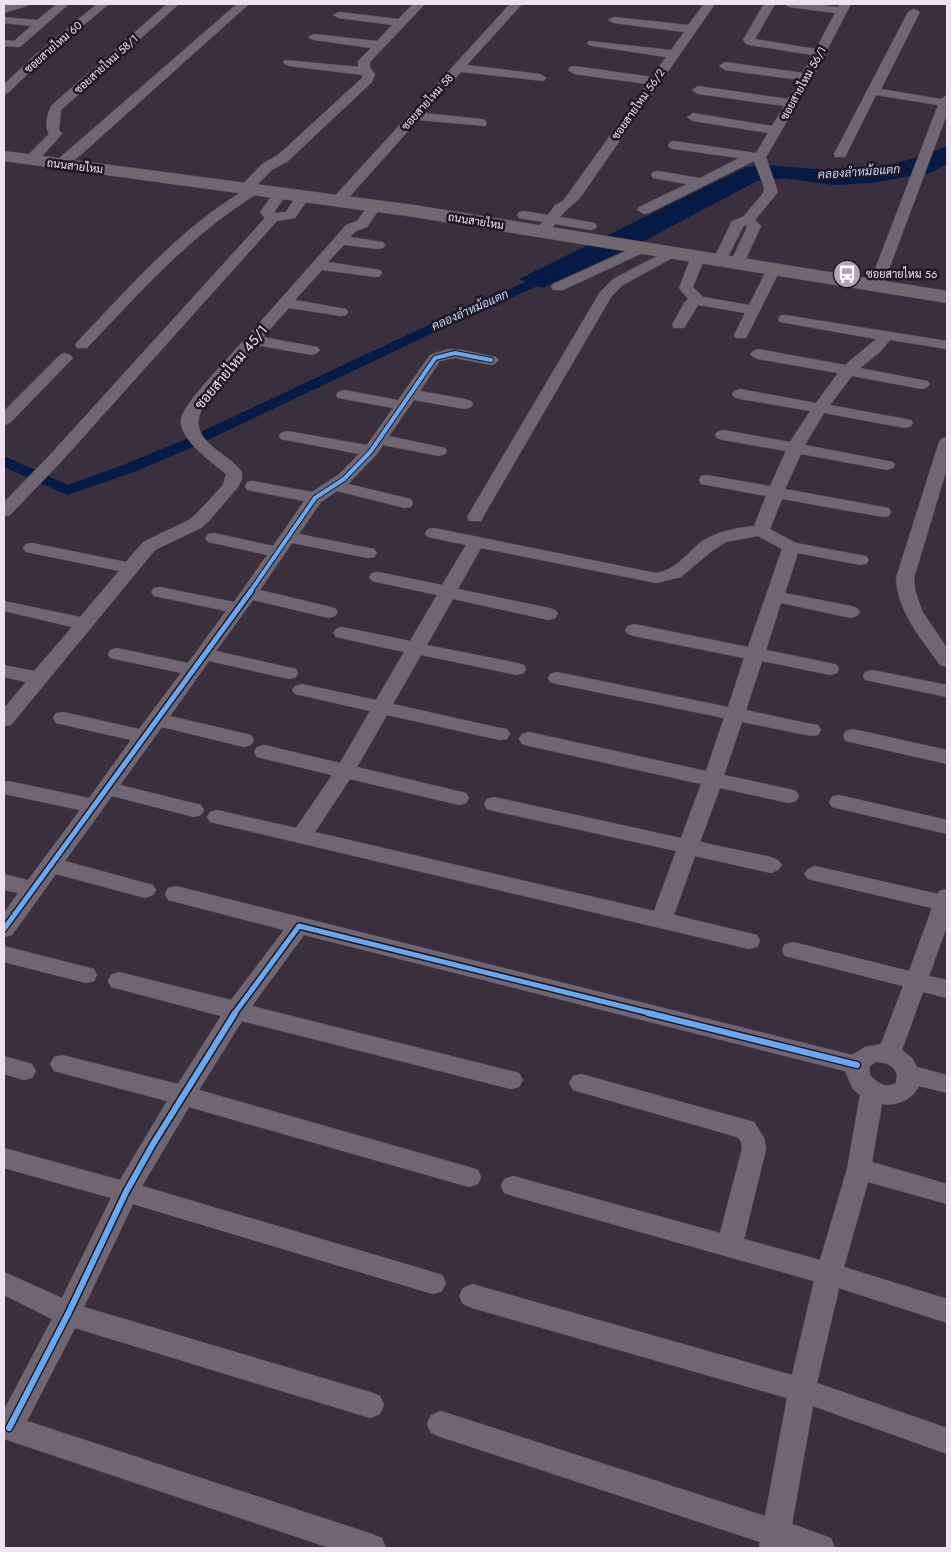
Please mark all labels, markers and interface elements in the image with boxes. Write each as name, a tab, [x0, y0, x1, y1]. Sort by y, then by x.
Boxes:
street label: ซอยสายไหม 60	[21, 17, 86, 77]
street label: ซอยสายไหม 58/1	[70, 31, 142, 97]
street label: ซอยสายไหม 56/1	[776, 43, 830, 123]
street label: ซอยสายไหม 56/2	[608, 65, 668, 143]
street label: ซอยสายไหม 58	[397, 70, 457, 134]
street label: ถนนสายไหม	[46, 155, 104, 177]
water label: คลองลำหม้อแตก	[817, 160, 901, 184]
street label: ถนนสายไหม	[447, 209, 505, 233]
bus stop icon: ซอยสายไหม 56	[832, 259, 862, 289]
place label: ซอยสายไหม 56	[866, 266, 937, 282]
water label: คลองลำหม้อแตก	[429, 285, 511, 335]
street label: ซอยสายไหม 45/1	[190, 321, 272, 413]

